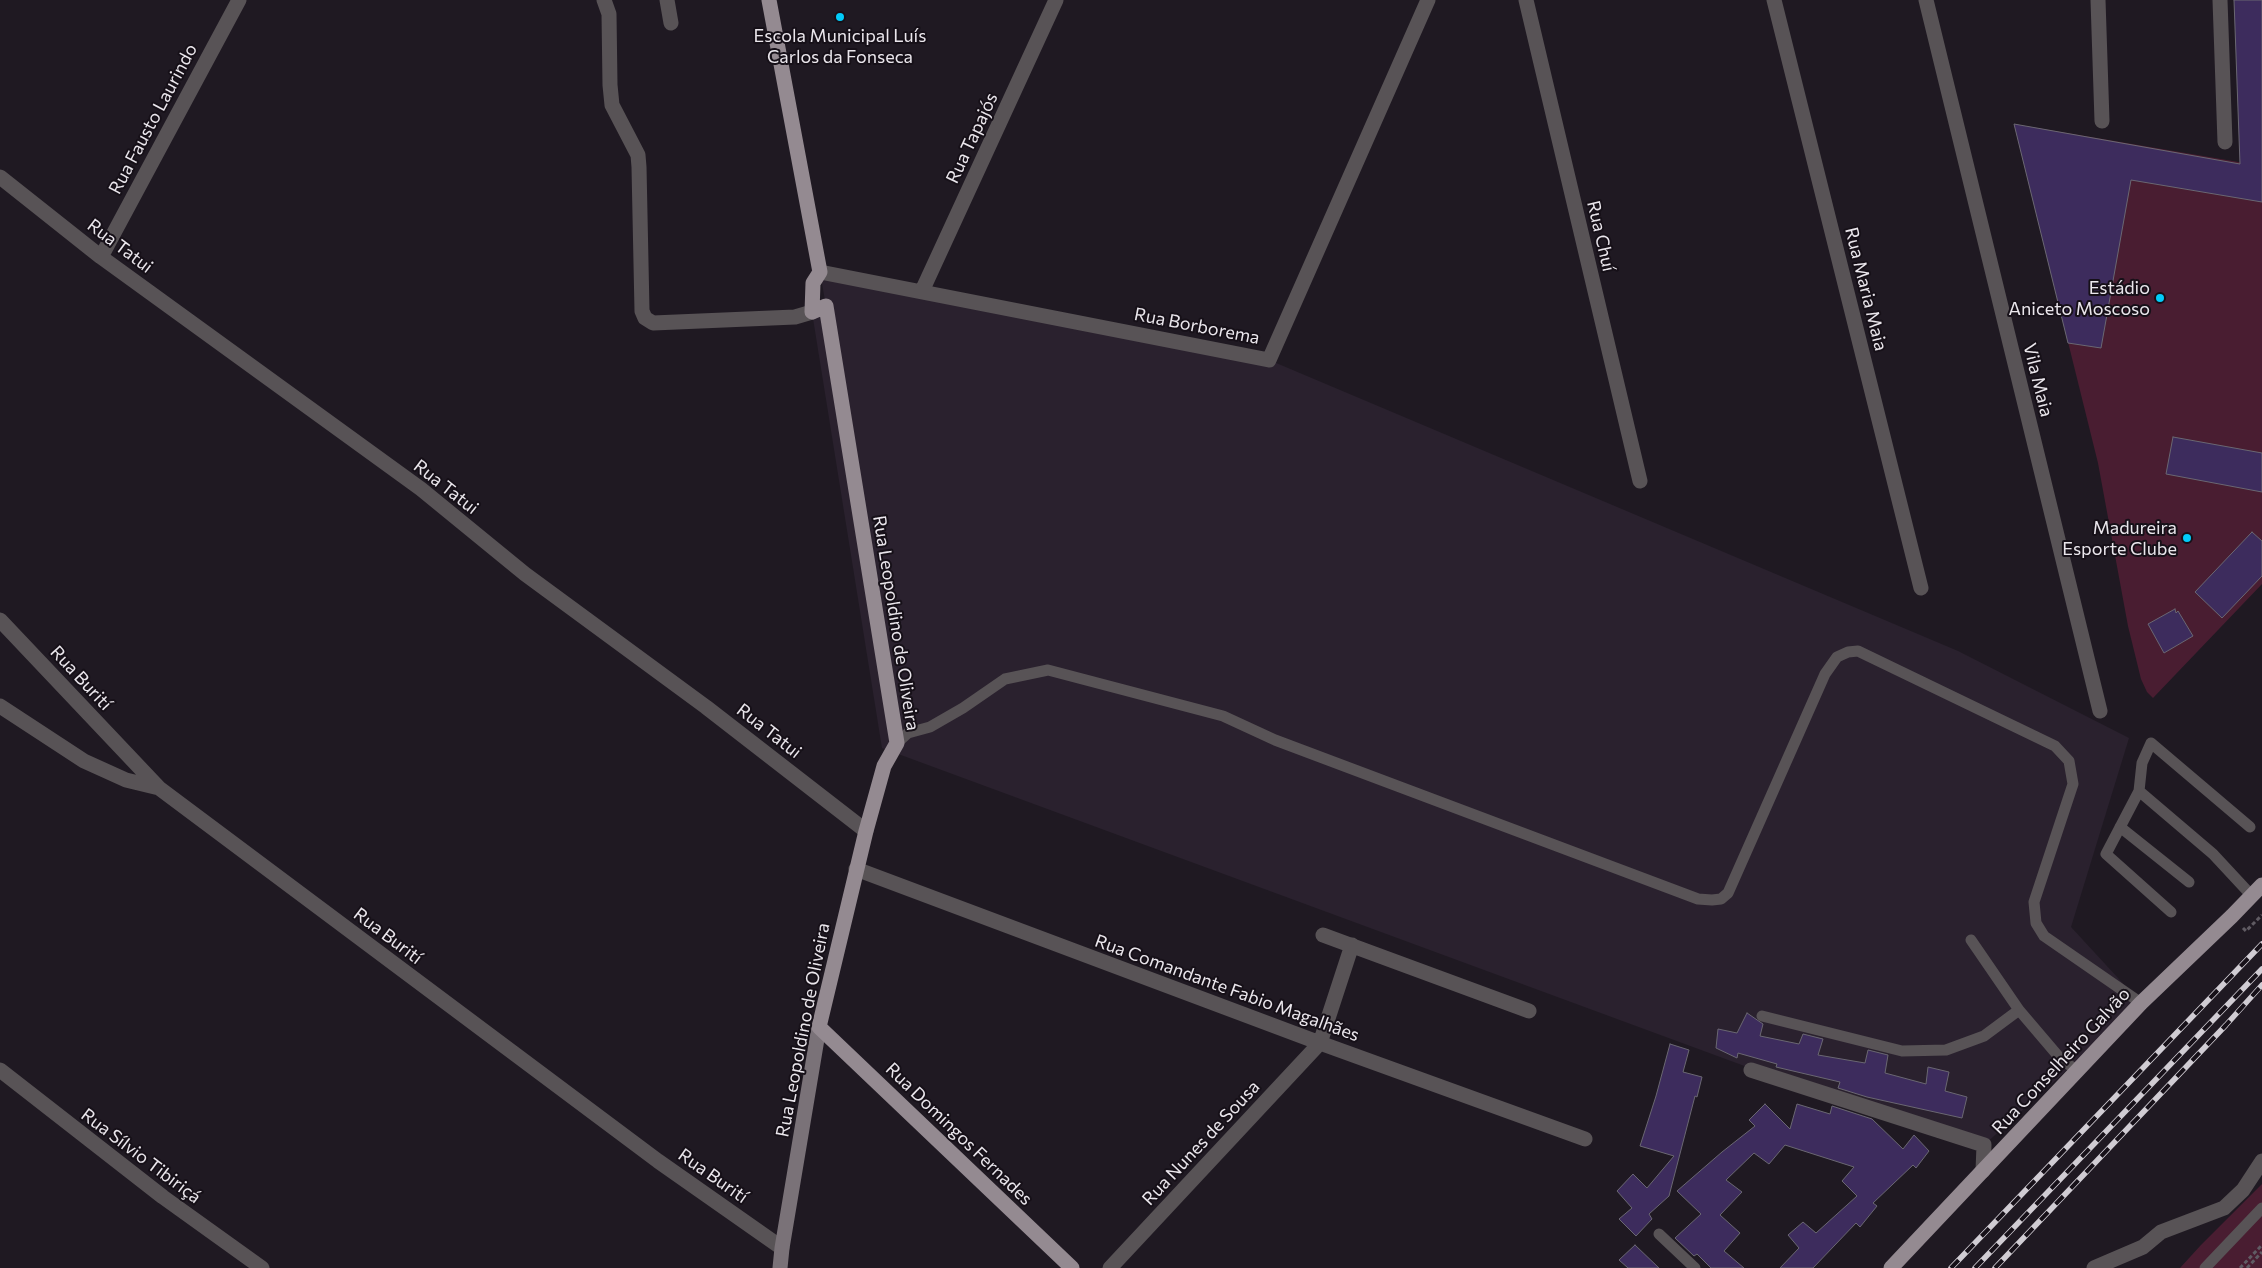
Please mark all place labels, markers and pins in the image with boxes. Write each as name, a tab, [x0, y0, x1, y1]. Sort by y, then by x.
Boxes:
marker: Escola Municipal Luís Carlos da Fonseca	[834, 11, 846, 23]
place label: Escola Municipal Luís Carlos da Fonseca	[754, 25, 926, 68]
place label: Estádio Aniceto Moscoso	[2009, 277, 2150, 320]
marker: Estádio Aniceto Moscoso	[2154, 292, 2166, 304]
place label: Madureira Esporte Clube	[2062, 517, 2177, 560]
marker: Madureira Esporte Clube	[2181, 532, 2193, 544]

